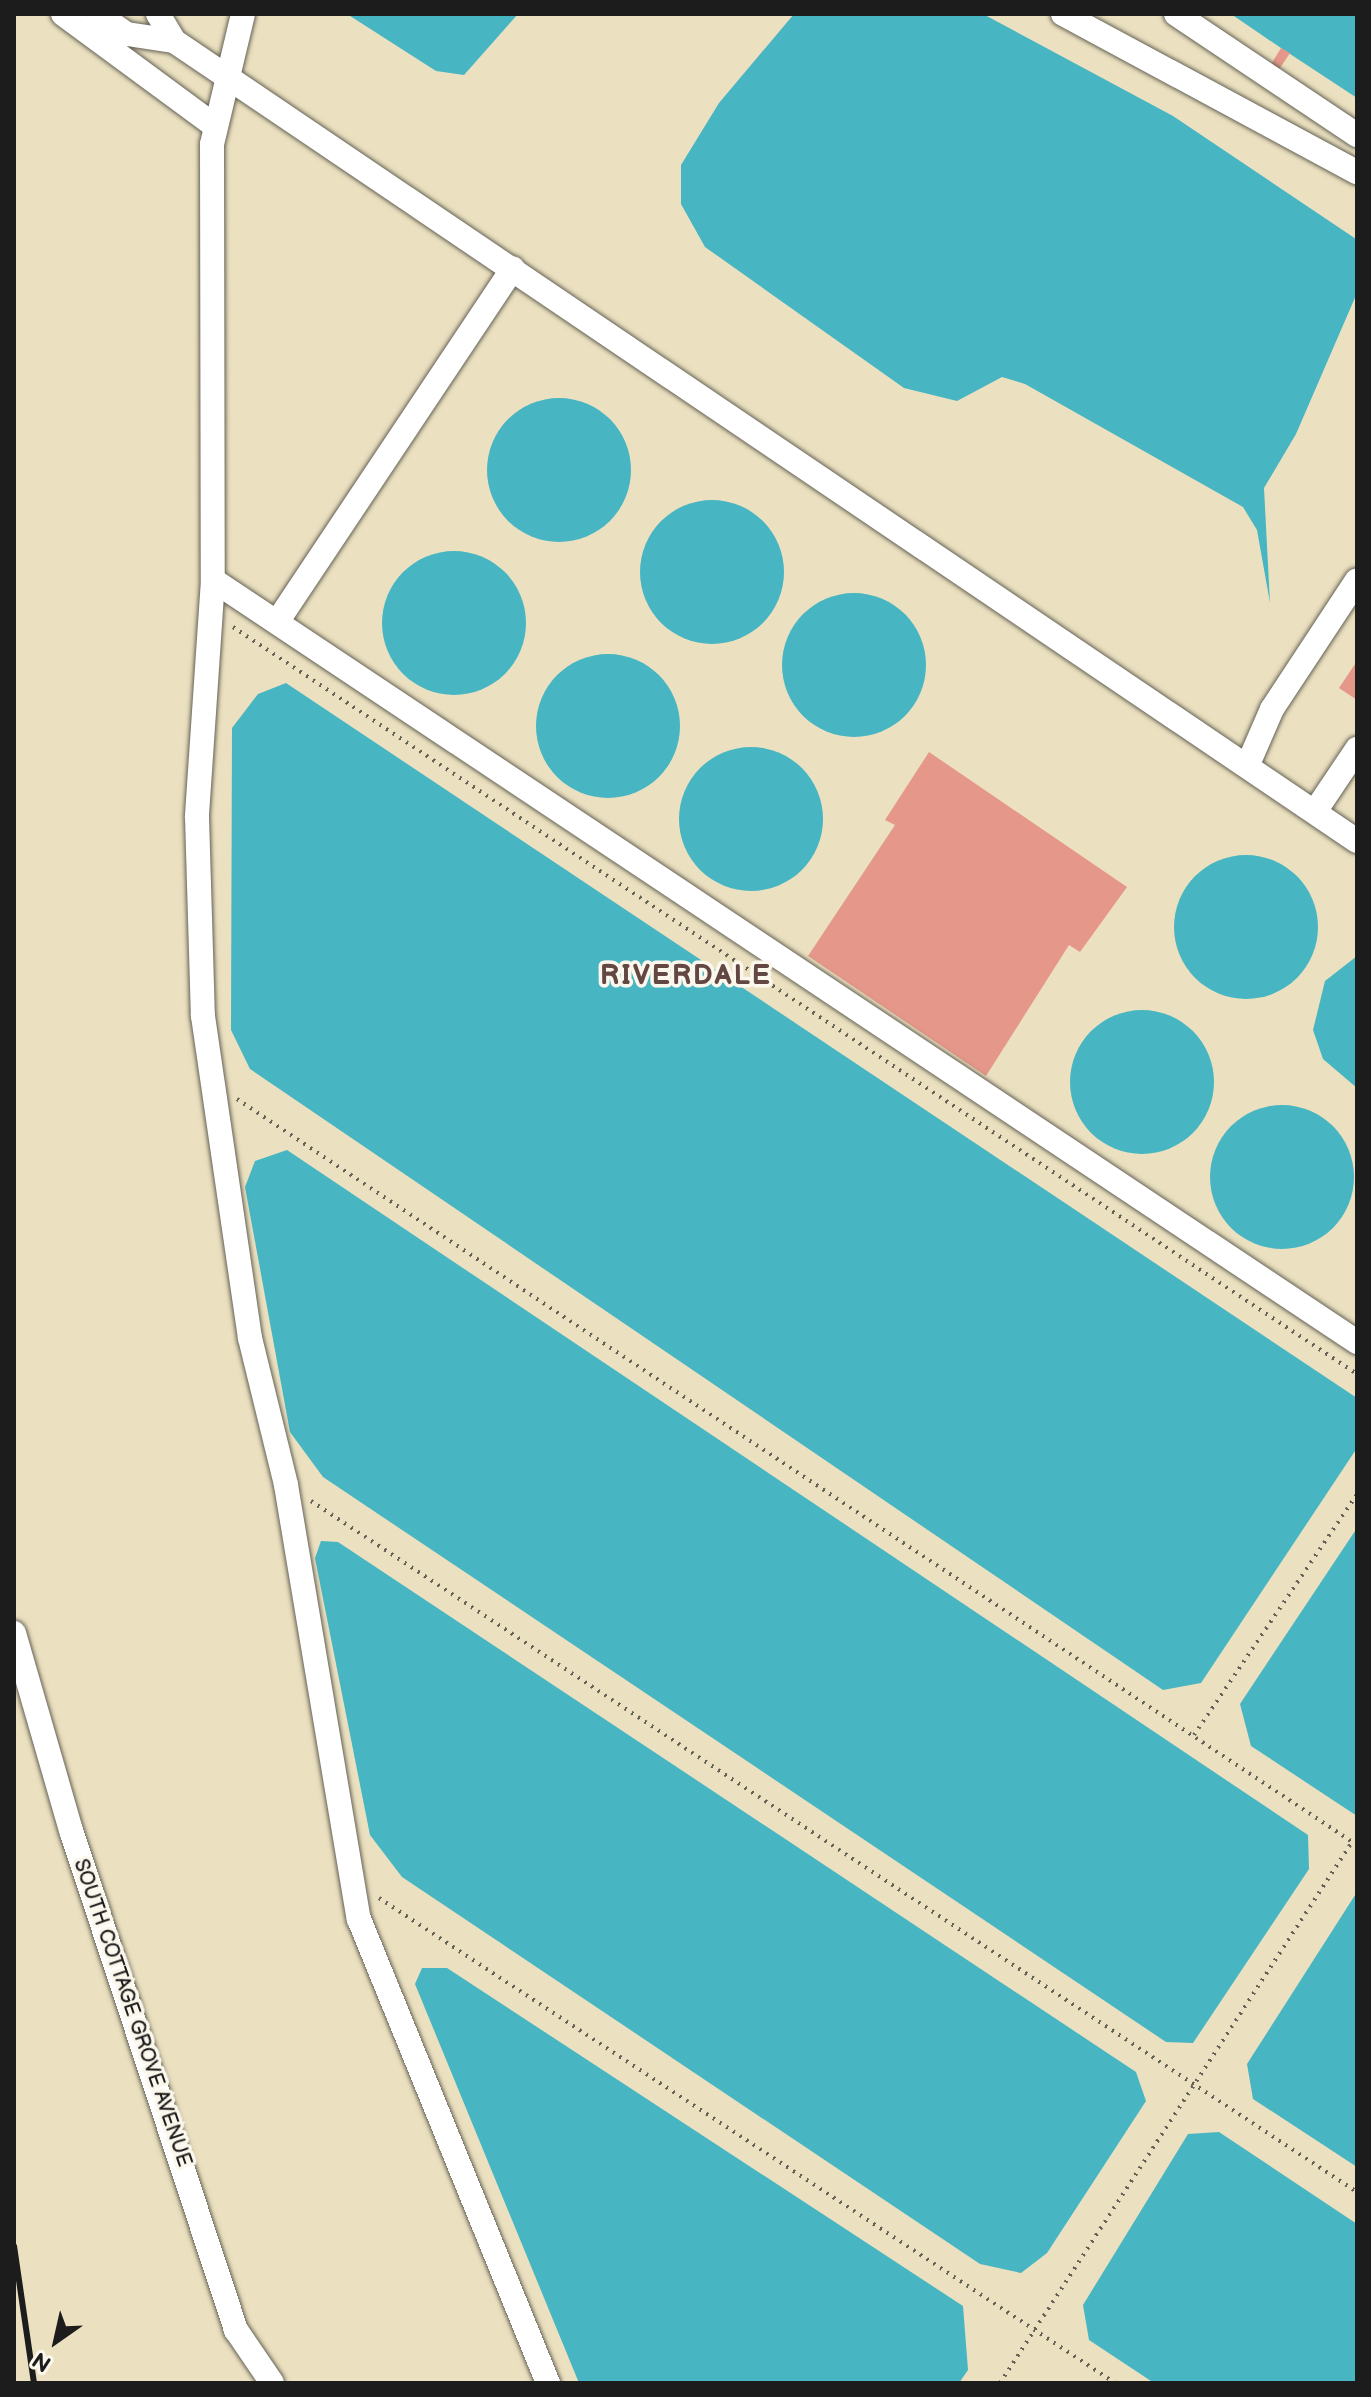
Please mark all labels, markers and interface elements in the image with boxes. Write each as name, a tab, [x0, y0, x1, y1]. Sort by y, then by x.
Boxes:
district label: RIVERDALE	[600, 959, 772, 993]
street label: SOUTH COTTAGE GROVE AVENUE	[68, 1856, 196, 2170]
north arrow	[16, 2301, 96, 2381]
text: N	[28, 2345, 57, 2377]

